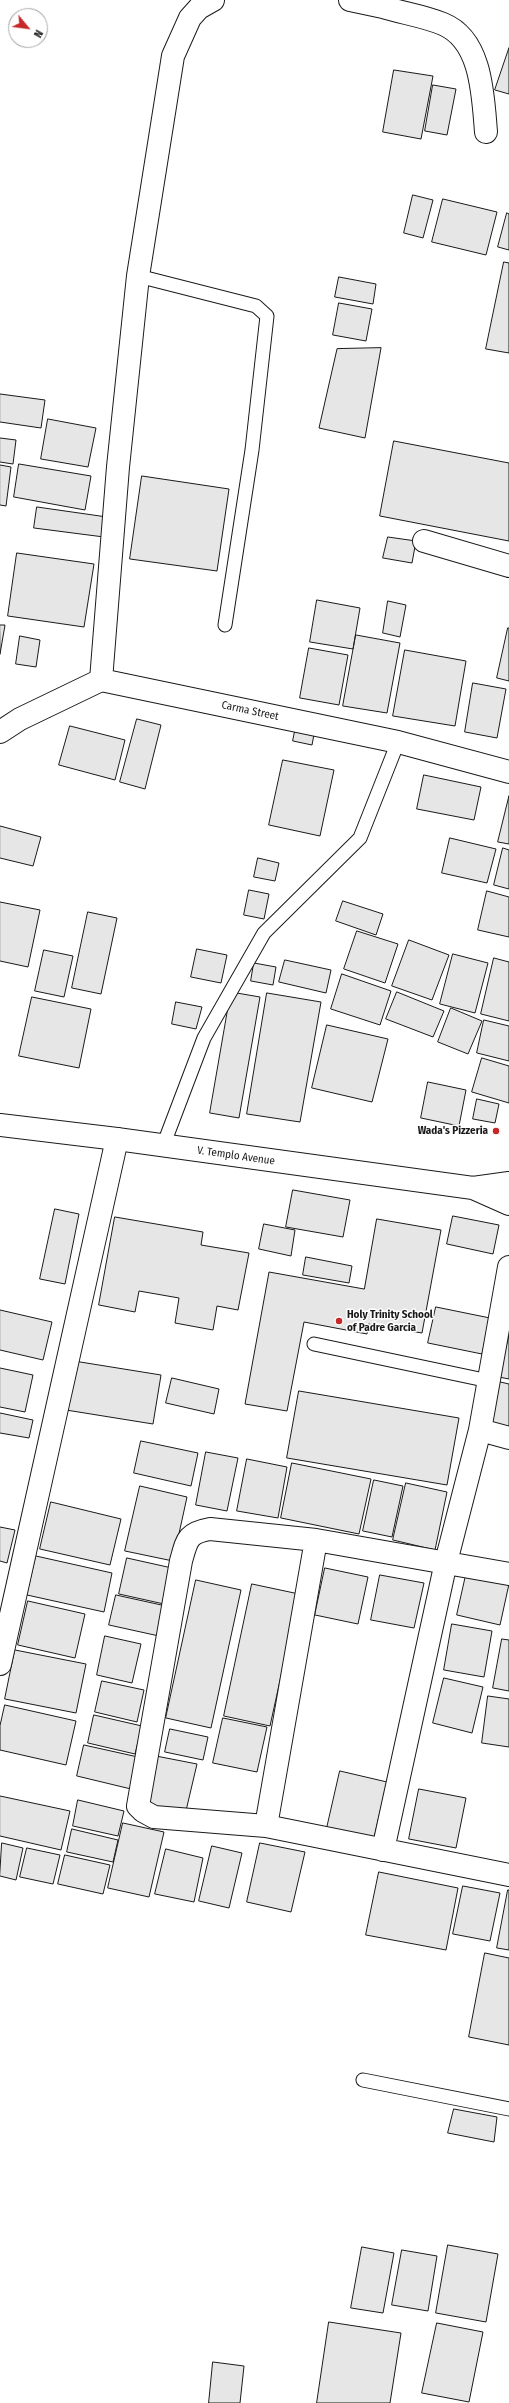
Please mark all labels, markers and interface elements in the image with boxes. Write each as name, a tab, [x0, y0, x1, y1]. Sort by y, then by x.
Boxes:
north arrow	[8, 8, 48, 48]
text: N	[31, 28, 45, 40]
street label: Carma Street	[220, 698, 280, 724]
place label: Wada's Pizzeria	[418, 1124, 488, 1138]
marker: Wada's Pizzeria	[491, 1126, 501, 1136]
street label: V. Templo Avenue	[196, 1144, 276, 1168]
place label: Holy Trinity School of Padre Garcia	[347, 1308, 433, 1334]
marker: Holy Trinity School of Padre Garcia	[334, 1316, 344, 1326]

